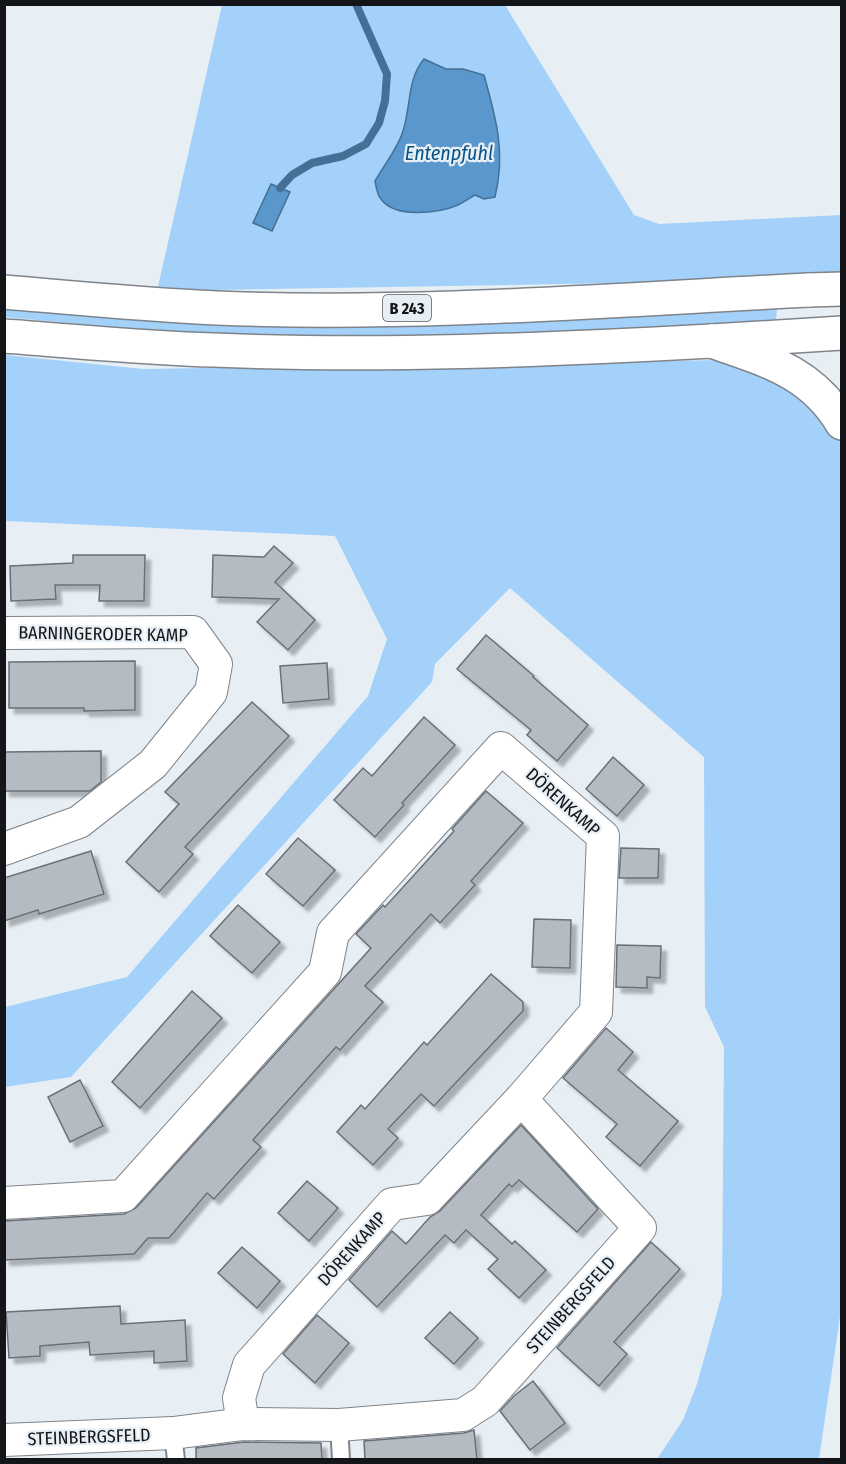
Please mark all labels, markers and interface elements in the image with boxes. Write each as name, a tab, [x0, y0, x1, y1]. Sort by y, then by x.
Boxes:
water label: Entenpfuhl	[405, 141, 493, 165]
road number: B 243	[383, 295, 431, 321]
street label: BARNINGERODER KAMP	[18, 622, 188, 646]
street label: DÖRENKAMP	[521, 763, 605, 841]
street label: DÖRENKAMP	[313, 1207, 391, 1291]
street label: STEINBERGSFELD	[522, 1252, 620, 1358]
street label: STEINBERGSFELD	[27, 1424, 151, 1450]

